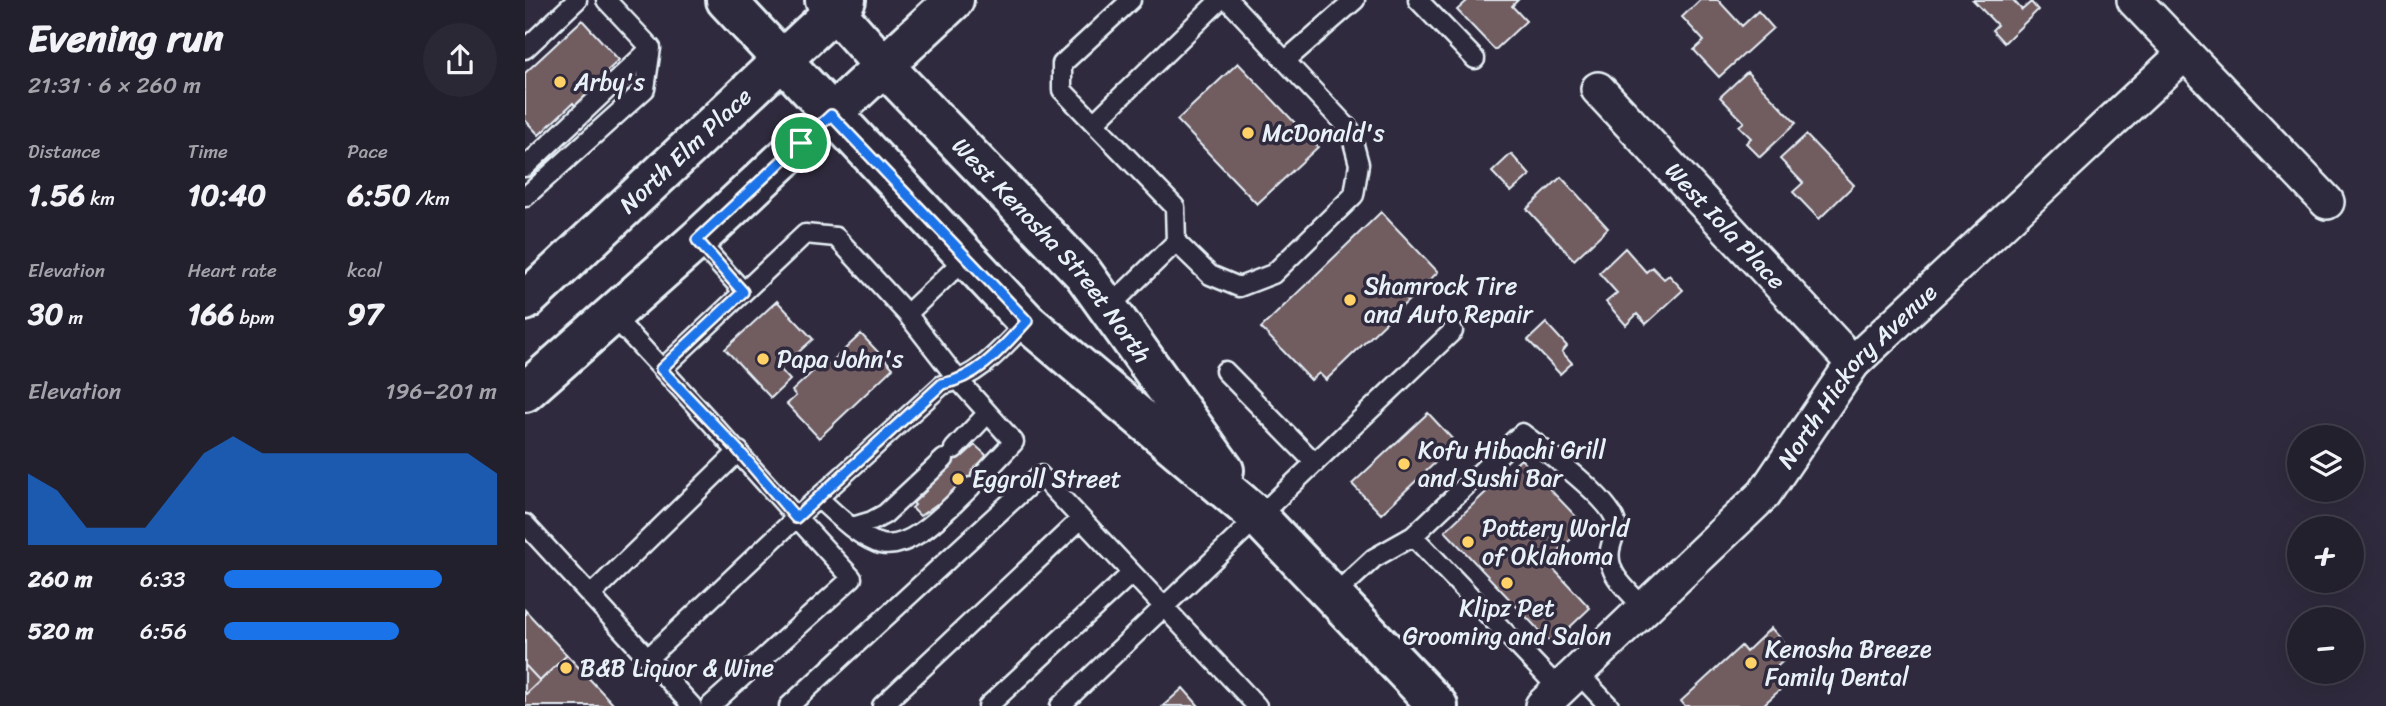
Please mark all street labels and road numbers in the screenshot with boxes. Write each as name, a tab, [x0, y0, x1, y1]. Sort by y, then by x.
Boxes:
street label: North Elm Place	[609, 77, 762, 224]
street label: West Kenosha Street North	[941, 127, 1162, 372]
street label: West Iola Place	[1654, 152, 1796, 300]
street label: North Hickory Avenue	[1766, 273, 1948, 477]

